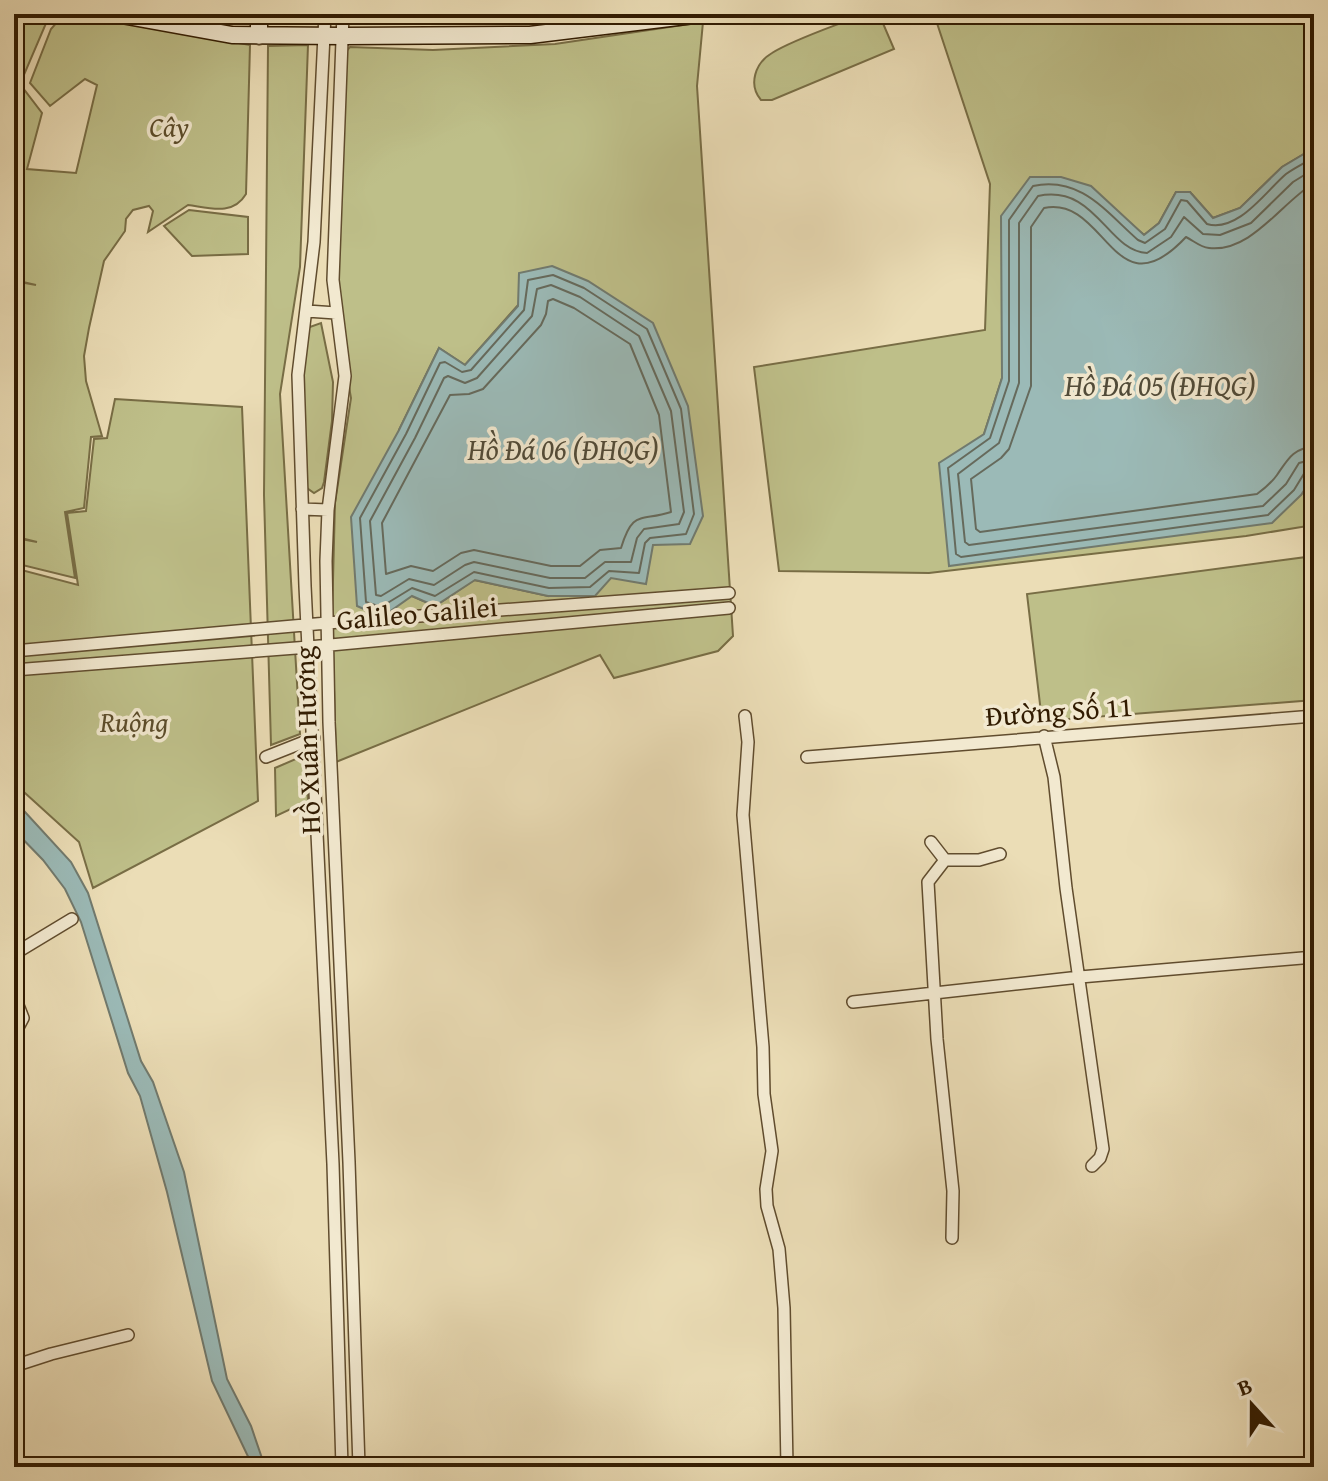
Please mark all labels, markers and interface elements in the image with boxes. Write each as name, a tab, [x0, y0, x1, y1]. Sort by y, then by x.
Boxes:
park label: Cây	[149, 106, 189, 147]
water label: Hồ Đá 05 (ĐHQG)	[1063, 363, 1256, 407]
water label: Hồ Đá 06 (ĐHQG)	[466, 427, 659, 471]
street label: Galileo Galilei	[335, 585, 499, 640]
street label: Hồ Xuân Hương	[283, 645, 330, 835]
street label: Đường Số 11	[984, 685, 1134, 736]
park label: Ruộng	[99, 701, 168, 742]
north arrow	[1212, 1365, 1292, 1445]
text: B	[1233, 1369, 1257, 1404]

